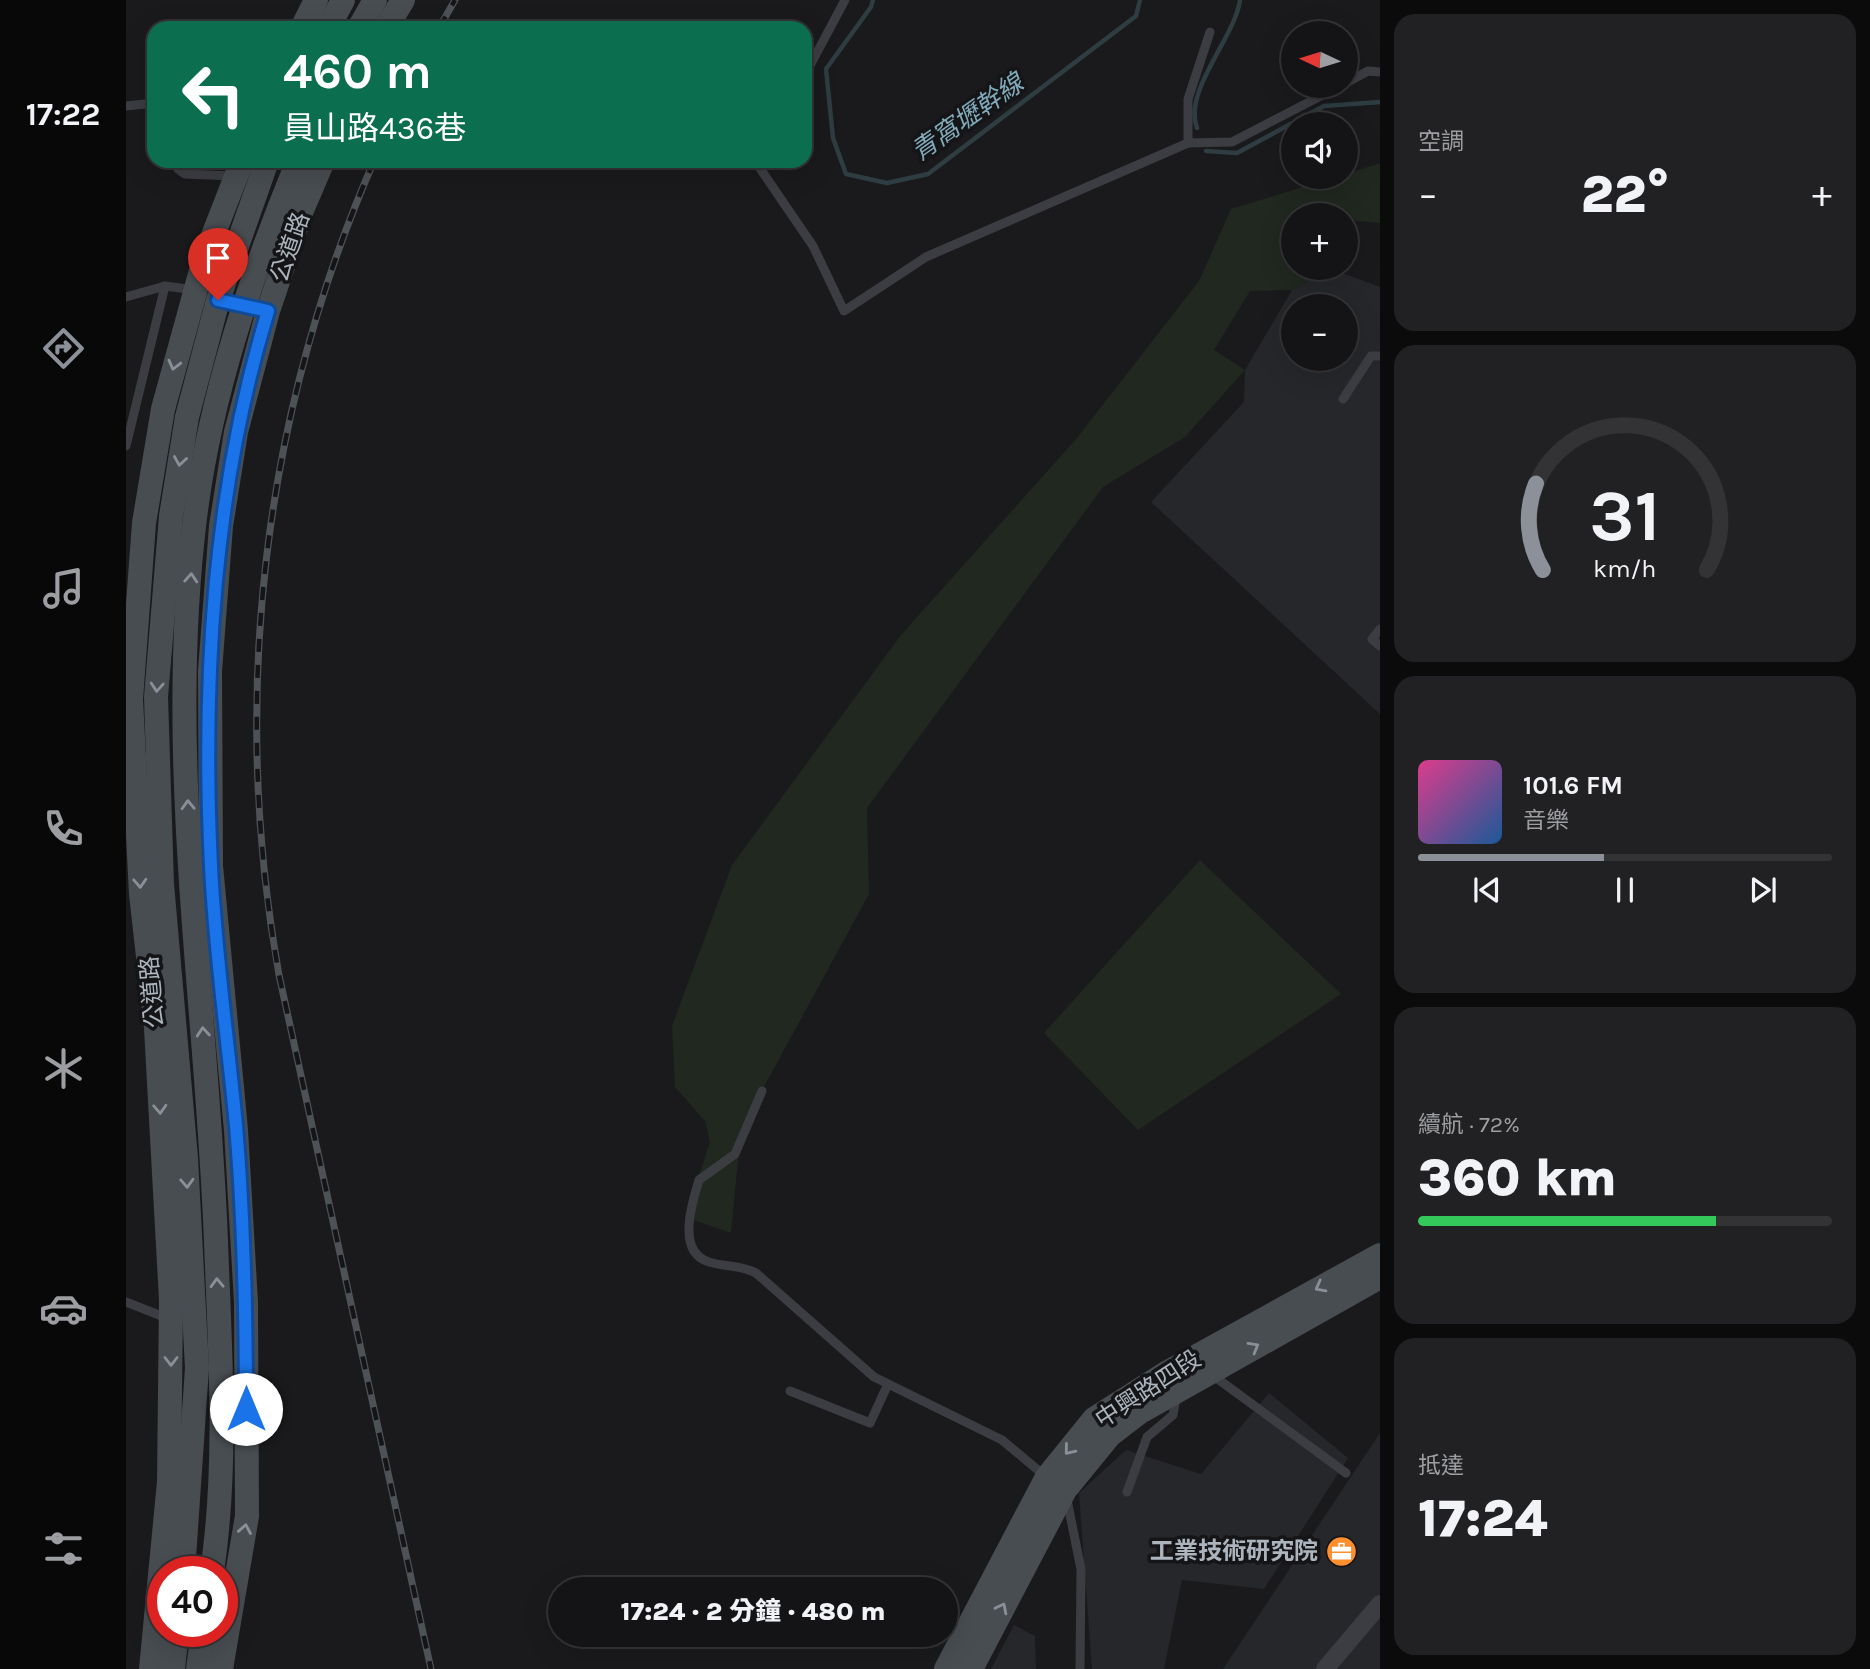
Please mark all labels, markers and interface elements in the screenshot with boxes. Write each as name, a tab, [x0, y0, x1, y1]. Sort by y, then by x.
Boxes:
north arrow	[1281, 21, 1358, 98]
map controls	[1281, 21, 1358, 371]
text: 460 m	[283, 43, 432, 100]
icon: left	[168, 49, 259, 140]
water label: 青窩壢幹線	[905, 66, 1032, 167]
text: 17:22	[26, 96, 100, 133]
text: 員山路436巷	[283, 110, 466, 147]
button: sound	[1281, 112, 1358, 189]
text: 空調	[1418, 128, 1464, 155]
text: 22°	[1581, 164, 1669, 225]
text: −	[1418, 172, 1438, 217]
text: +	[1812, 172, 1832, 217]
button: +	[1281, 203, 1358, 280]
street label: 公道路	[265, 208, 315, 286]
pin	[188, 228, 248, 300]
icon: arrive	[199, 239, 237, 277]
button: −	[1281, 294, 1358, 371]
icon: directions	[39, 324, 88, 373]
one-way arrow	[168, 359, 182, 371]
one-way arrow	[173, 455, 188, 467]
text: 31	[1589, 473, 1661, 558]
text: km/h	[1593, 553, 1657, 582]
icon: music	[39, 564, 88, 613]
one-way arrow	[183, 572, 198, 583]
one-way arrow	[149, 682, 164, 693]
text: 101.6 FM	[1523, 770, 1623, 801]
one-way arrow	[181, 799, 196, 810]
icon: phone	[39, 804, 88, 853]
text: 音樂	[1523, 807, 1569, 834]
icon: previous	[1468, 871, 1506, 909]
icon: pause	[1606, 871, 1644, 909]
icon: next	[1744, 871, 1782, 909]
one-way arrow	[132, 877, 147, 888]
street label: 公道路	[135, 955, 169, 1029]
one-way arrow	[196, 1026, 211, 1037]
icon: climate	[39, 1044, 88, 1093]
one-way arrow	[152, 1104, 167, 1115]
text: 續航 · 72%	[1418, 1111, 1520, 1138]
text: 360 km	[1418, 1147, 1617, 1208]
one-way arrow	[179, 1178, 194, 1189]
one-way arrow	[210, 1278, 225, 1289]
one-way arrow	[1315, 1279, 1327, 1293]
icon: car	[39, 1284, 88, 1333]
one-way arrow	[1247, 1342, 1260, 1355]
street label: 中興路四段	[1090, 1345, 1206, 1433]
one-way arrow	[163, 1356, 179, 1367]
position arrow	[209, 1372, 283, 1446]
one-way arrow	[1065, 1442, 1078, 1454]
text: 抵達	[1418, 1452, 1464, 1479]
text: 17:24	[1418, 1488, 1547, 1549]
one-way arrow	[237, 1523, 252, 1535]
icon: filters	[39, 1524, 88, 1573]
office icon: 工業技術研究院	[1324, 1534, 1358, 1568]
place label: 工業技術研究院	[1150, 1537, 1318, 1565]
speed limit sign: 40	[147, 1556, 238, 1647]
text: 17:24 · 2 分鐘 · 480 m	[620, 1596, 886, 1627]
one-way arrow	[993, 1603, 1007, 1615]

